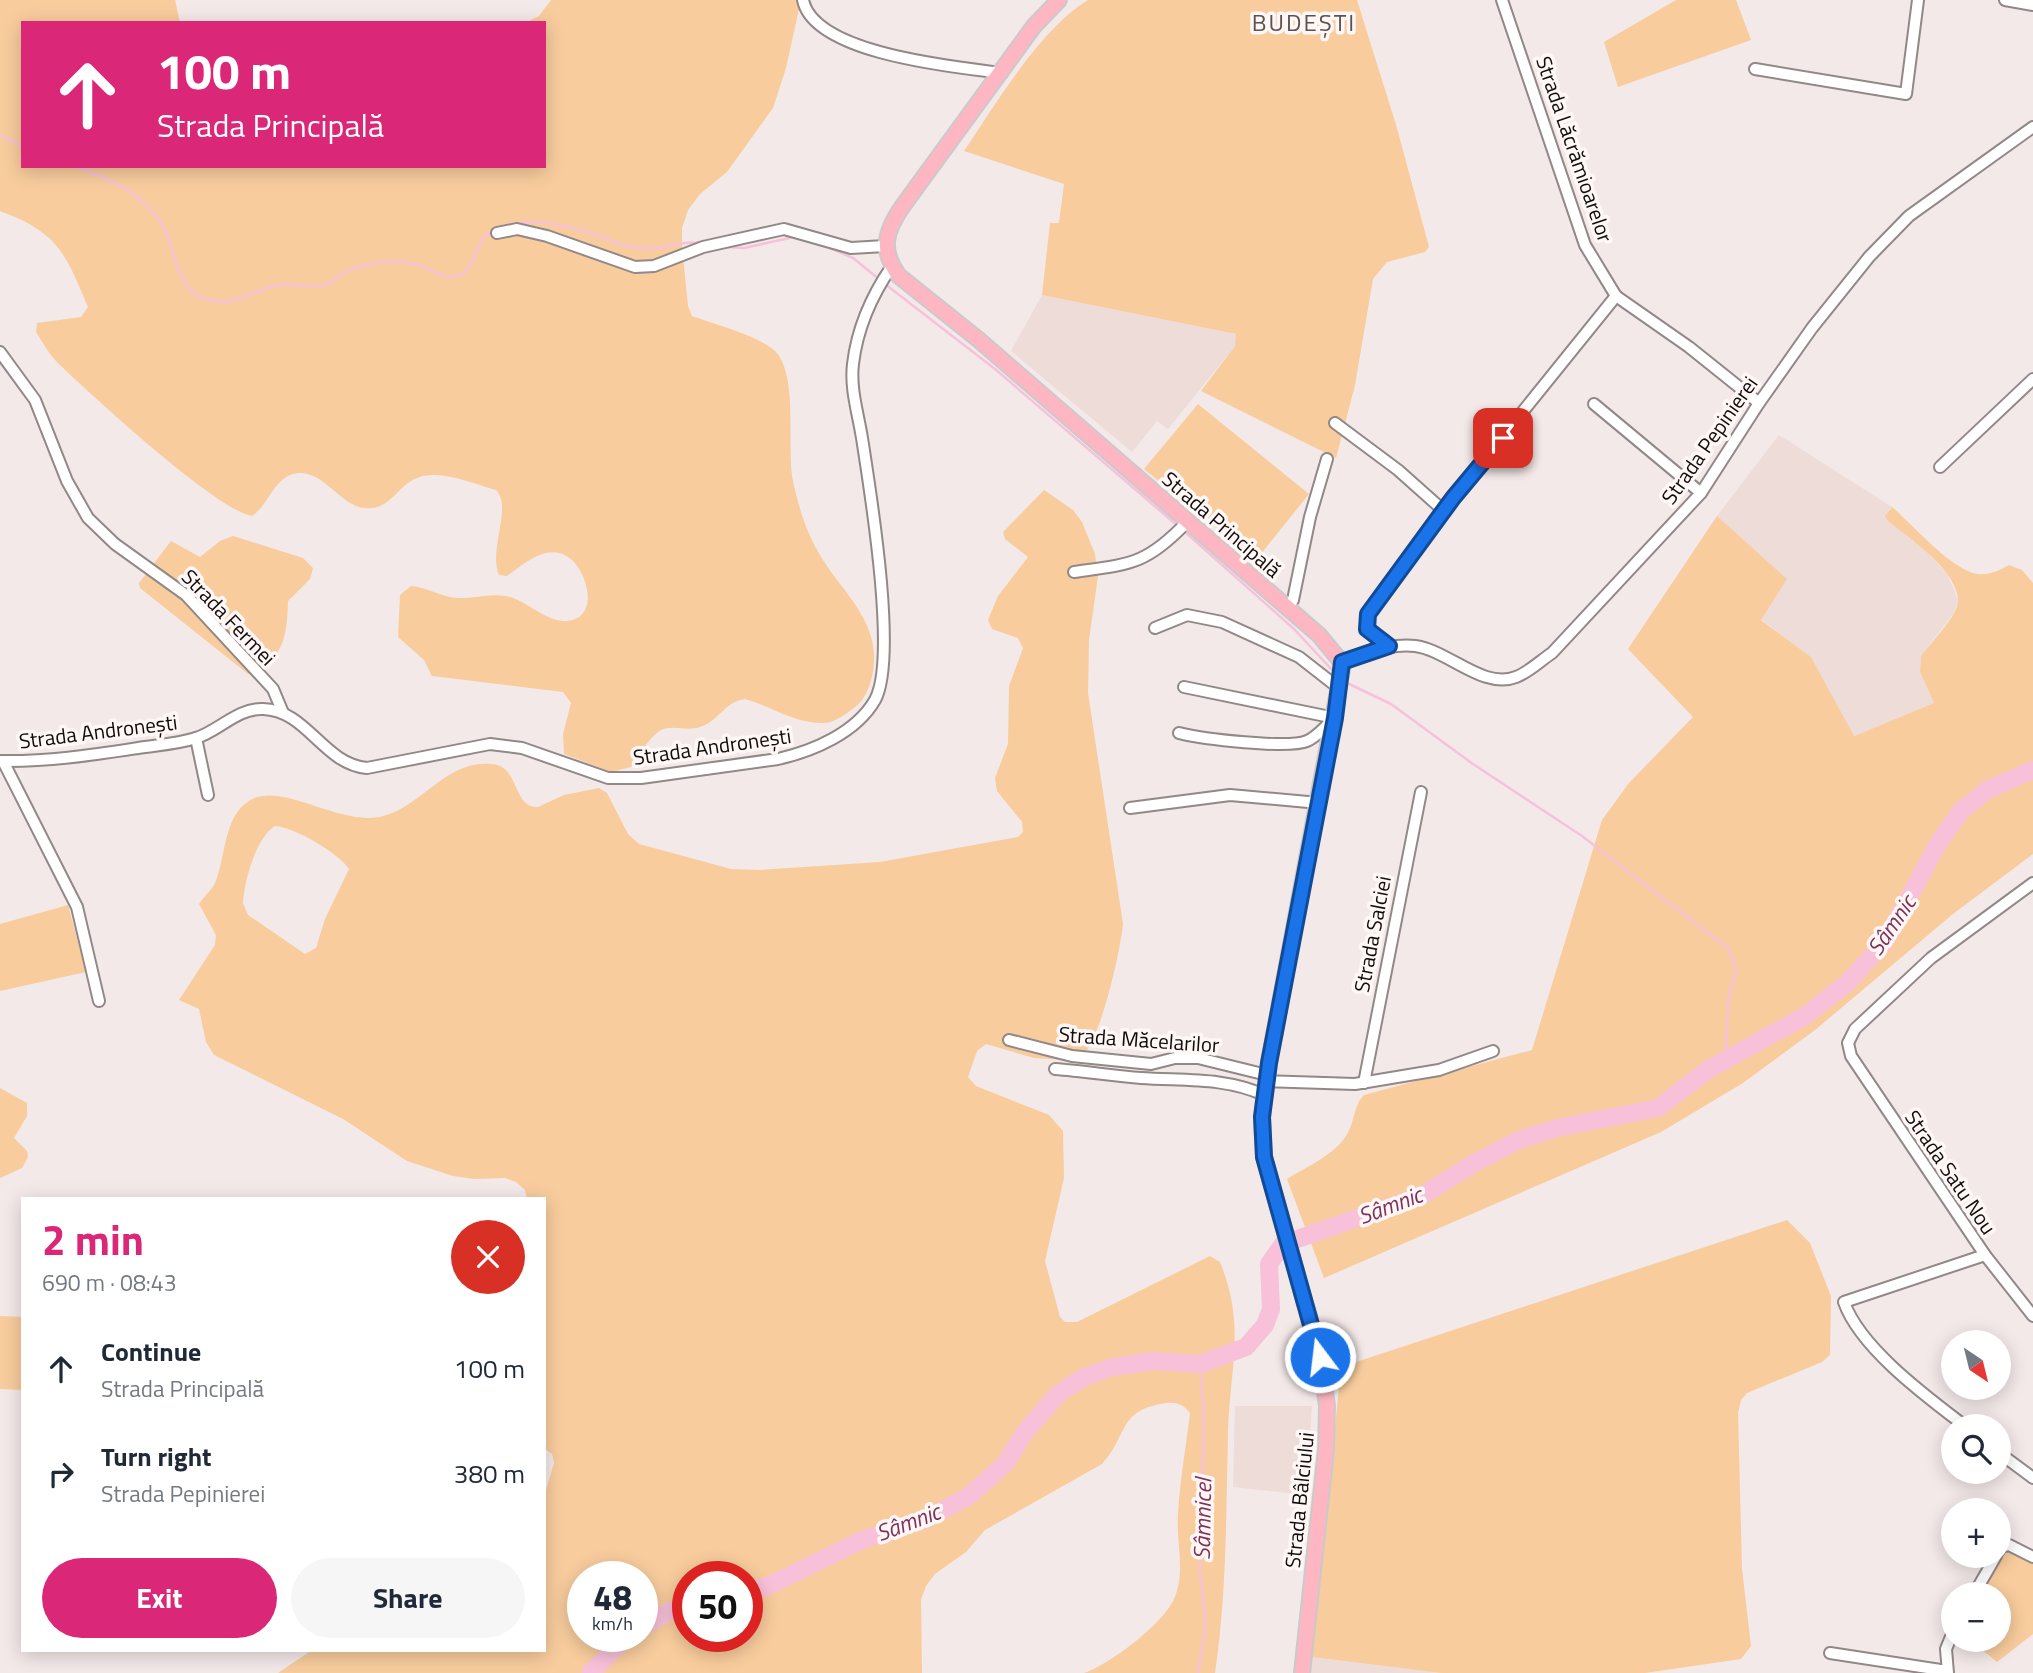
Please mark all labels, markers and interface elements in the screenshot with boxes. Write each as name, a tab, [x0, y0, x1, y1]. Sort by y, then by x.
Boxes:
district label: BUDEȘTI	[1252, 4, 1356, 40]
text: 100 m	[157, 33, 291, 108]
icon: ahead	[42, 49, 133, 140]
street label: Strada Lăcrămioarelor	[1528, 52, 1622, 246]
text: Strada Principală	[157, 101, 384, 149]
street label: Strada Pepinierei	[1653, 369, 1765, 511]
pin	[1473, 408, 1533, 468]
icon: arrive	[1484, 419, 1522, 457]
street label: Strada Principală	[1155, 463, 1289, 585]
street label: Strada Fermei	[174, 561, 284, 673]
street label: Strada Andronești	[17, 705, 179, 757]
street label: Strada Andronești	[631, 719, 793, 773]
street label: Strada Salciei	[1345, 873, 1399, 995]
water label: Sâmnic	[1858, 886, 1926, 962]
street label: Strada Măcelarilor	[1058, 1017, 1220, 1061]
street label: Strada Satu Nou	[1897, 1103, 2005, 1241]
water label: Sâmnic	[1353, 1176, 1430, 1233]
text: 2 min	[42, 1207, 144, 1271]
button: close	[451, 1220, 525, 1294]
text: 690 m · 08:43	[42, 1265, 177, 1300]
position arrow	[1283, 1320, 1357, 1394]
north arrow	[1941, 1330, 2011, 1400]
map controls	[1941, 1330, 2011, 1652]
text: Continue	[101, 1332, 201, 1371]
text: 100 m	[454, 1349, 525, 1388]
icon: ahead	[42, 1350, 80, 1388]
text: Strada Principală	[101, 1371, 264, 1406]
button: search	[1941, 1414, 2011, 1484]
street label: Strada Bâlciului	[1276, 1430, 1322, 1570]
text: Turn right	[101, 1437, 212, 1476]
text: 380 m	[454, 1454, 525, 1493]
icon: right	[42, 1455, 80, 1493]
water label: Sâmnicel	[1184, 1475, 1220, 1560]
text: Strada Pepinierei	[101, 1476, 265, 1511]
water label: Sâmnic	[871, 1493, 948, 1550]
button: +	[1941, 1498, 2011, 1568]
button: Exit	[42, 1558, 277, 1638]
button: Share	[291, 1558, 525, 1638]
speed limit sign: 50	[672, 1561, 763, 1652]
text: 48	[593, 1570, 632, 1624]
button: −	[1941, 1582, 2011, 1652]
text: km/h	[592, 1610, 633, 1637]

